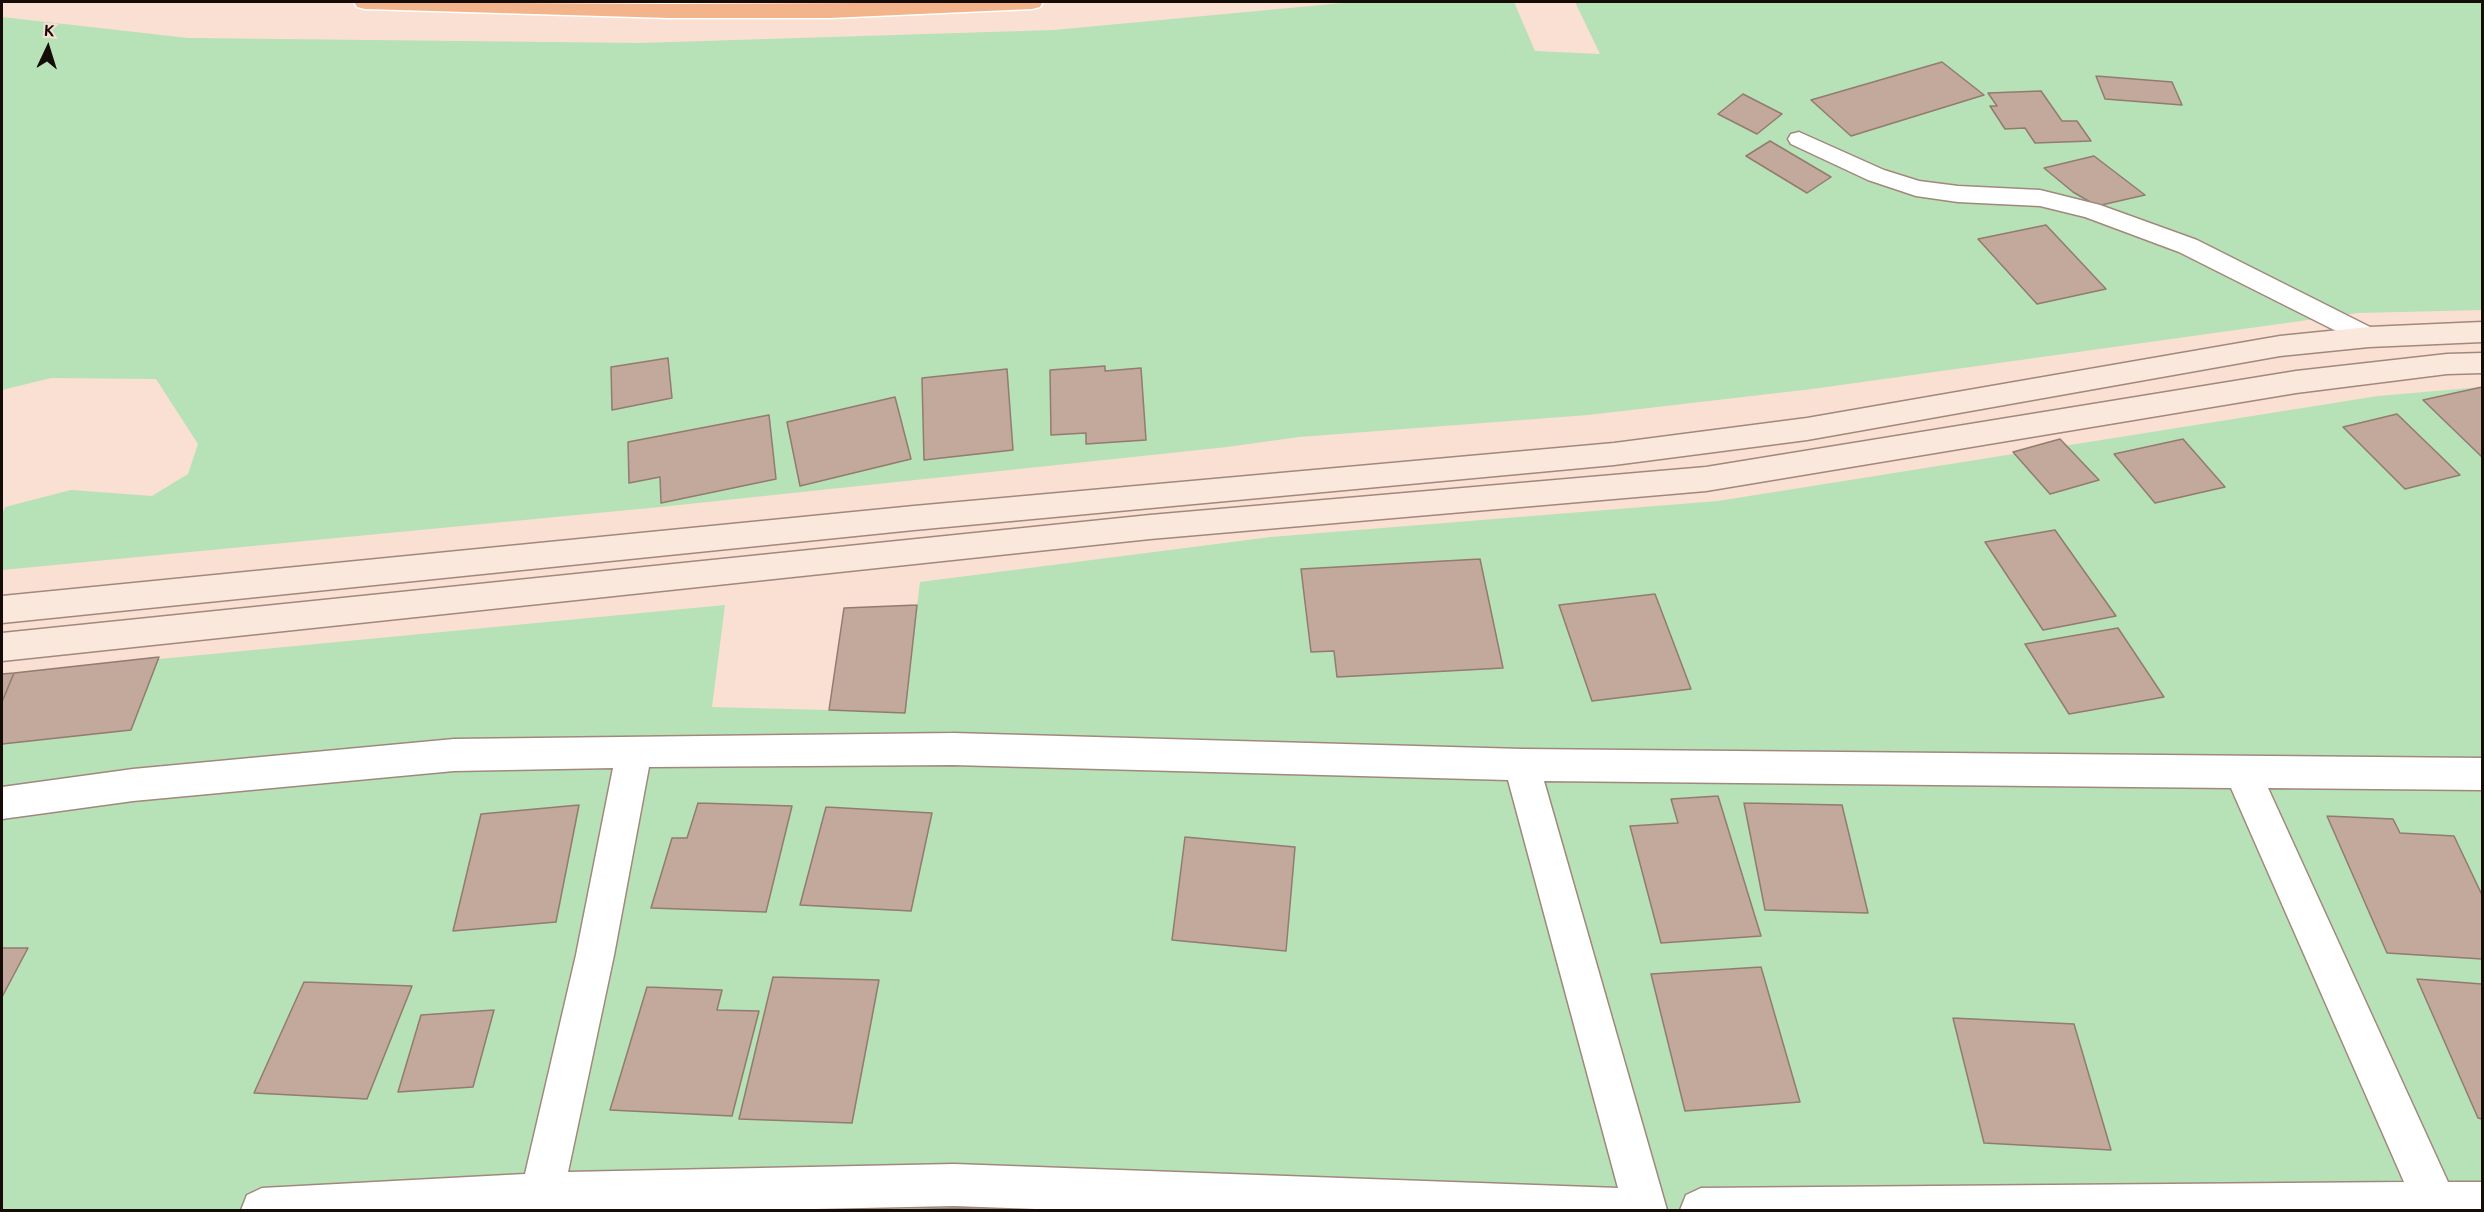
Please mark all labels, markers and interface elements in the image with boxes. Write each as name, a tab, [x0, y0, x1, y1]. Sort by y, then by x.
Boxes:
north arrow	[18, 18, 78, 78]
text: K	[43, 21, 55, 39]

